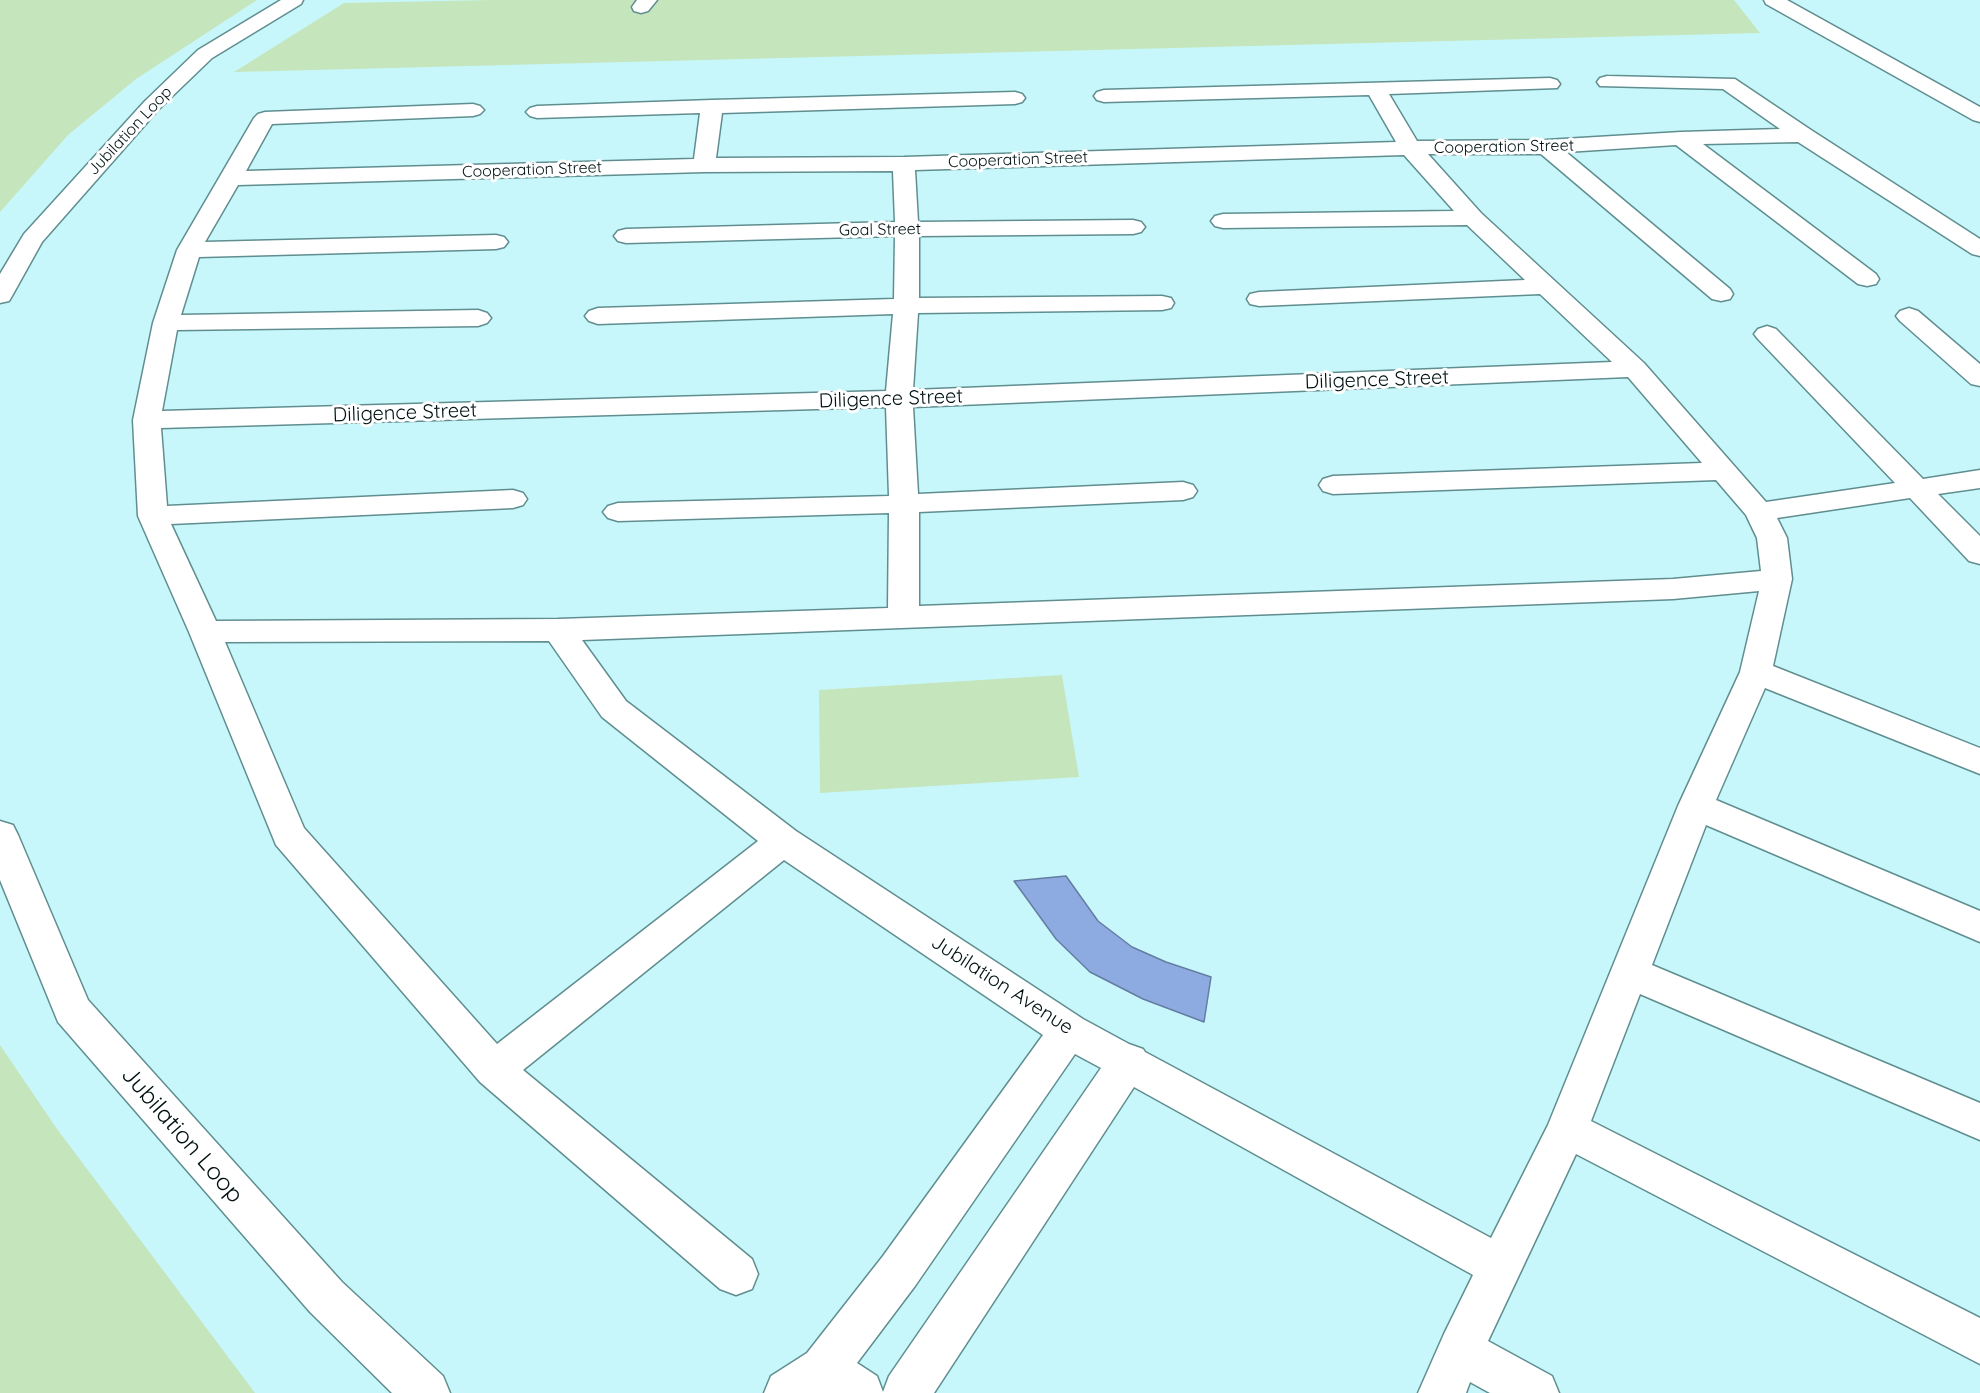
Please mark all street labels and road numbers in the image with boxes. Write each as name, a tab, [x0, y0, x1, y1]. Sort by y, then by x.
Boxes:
street label: Jubilation Loop	[84, 83, 176, 179]
street label: Cooperation Street	[1434, 136, 1574, 158]
street label: Cooperation Street	[948, 148, 1088, 172]
street label: Cooperation Street	[462, 158, 602, 182]
street label: Goal Street	[839, 220, 921, 240]
street label: Diligence Street	[1304, 365, 1450, 395]
street label: Diligence Street	[818, 384, 964, 414]
street label: Diligence Street	[332, 398, 478, 428]
street label: Jubilation Avenue	[926, 930, 1078, 1040]
street label: Jubilation Loop	[115, 1061, 249, 1209]

